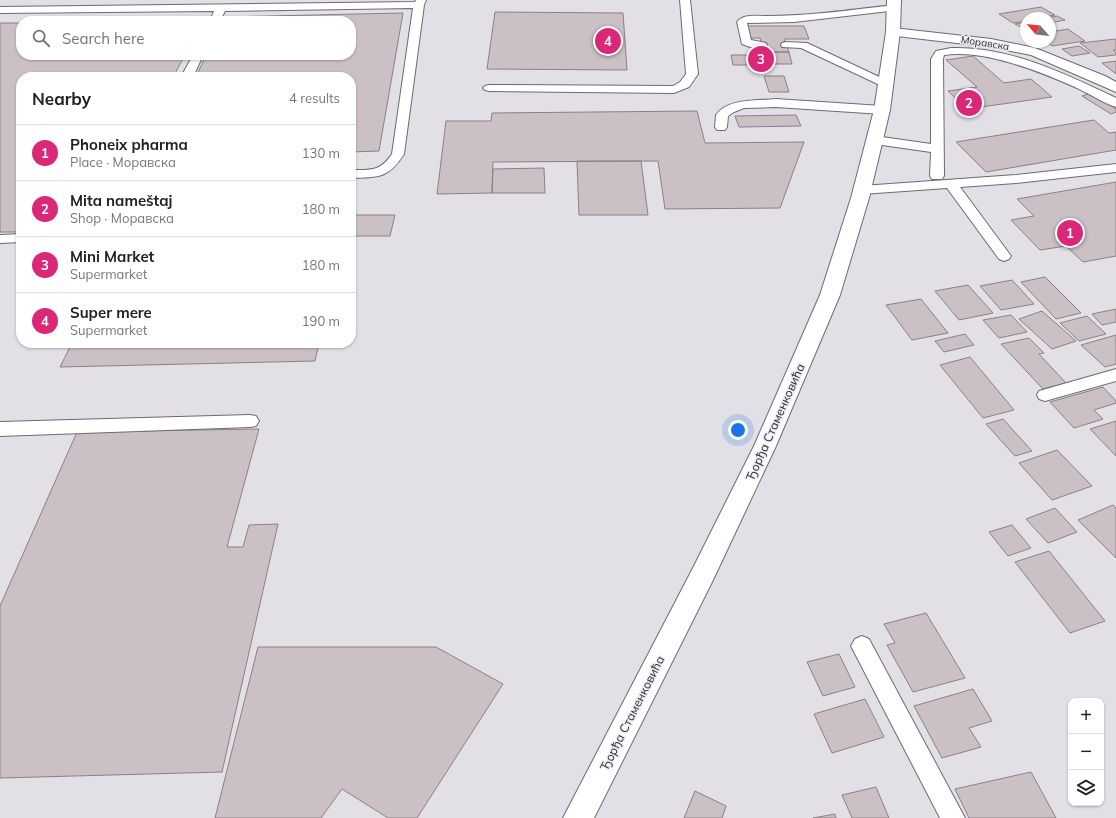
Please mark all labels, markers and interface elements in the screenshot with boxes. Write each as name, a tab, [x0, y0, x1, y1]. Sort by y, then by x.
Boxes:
north arrow	[1020, 12, 1056, 48]
search box	[16, 16, 356, 60]
pin: 4	[595, 26, 621, 56]
icon: search	[30, 27, 52, 49]
text: Search here	[62, 29, 144, 48]
street label: Моравска	[960, 33, 1010, 53]
pin: 3	[748, 44, 774, 74]
text: Nearby	[32, 88, 91, 109]
pin: 2	[956, 88, 982, 118]
text: 4 results	[289, 90, 340, 106]
text: Phoneix pharma	[70, 135, 188, 154]
text: 1	[41, 145, 49, 161]
text: 130 m	[302, 145, 340, 161]
text: Place · Моравска	[70, 154, 176, 170]
text: Mita nameštaj	[70, 191, 172, 210]
text: 2	[41, 201, 49, 217]
text: 180 m	[302, 201, 340, 217]
text: Shop · Моравска	[70, 210, 174, 226]
pin: 1	[1057, 218, 1083, 248]
text: Mini Market	[70, 247, 154, 266]
text: 3	[41, 257, 49, 273]
text: 180 m	[302, 257, 340, 273]
text: Supermarket	[70, 266, 147, 282]
text: Super mere	[70, 303, 152, 322]
text: 4	[41, 313, 49, 329]
text: 190 m	[302, 313, 340, 329]
text: Supermarket	[70, 322, 147, 338]
street label: Ђорђа Стаменковића	[742, 361, 808, 483]
your location	[728, 420, 748, 440]
street label: Ђорђа Стаменковића	[597, 653, 667, 773]
map controls	[1068, 698, 1104, 806]
button: +	[1068, 698, 1104, 734]
button: −	[1068, 734, 1104, 770]
button: layers	[1068, 770, 1104, 806]

